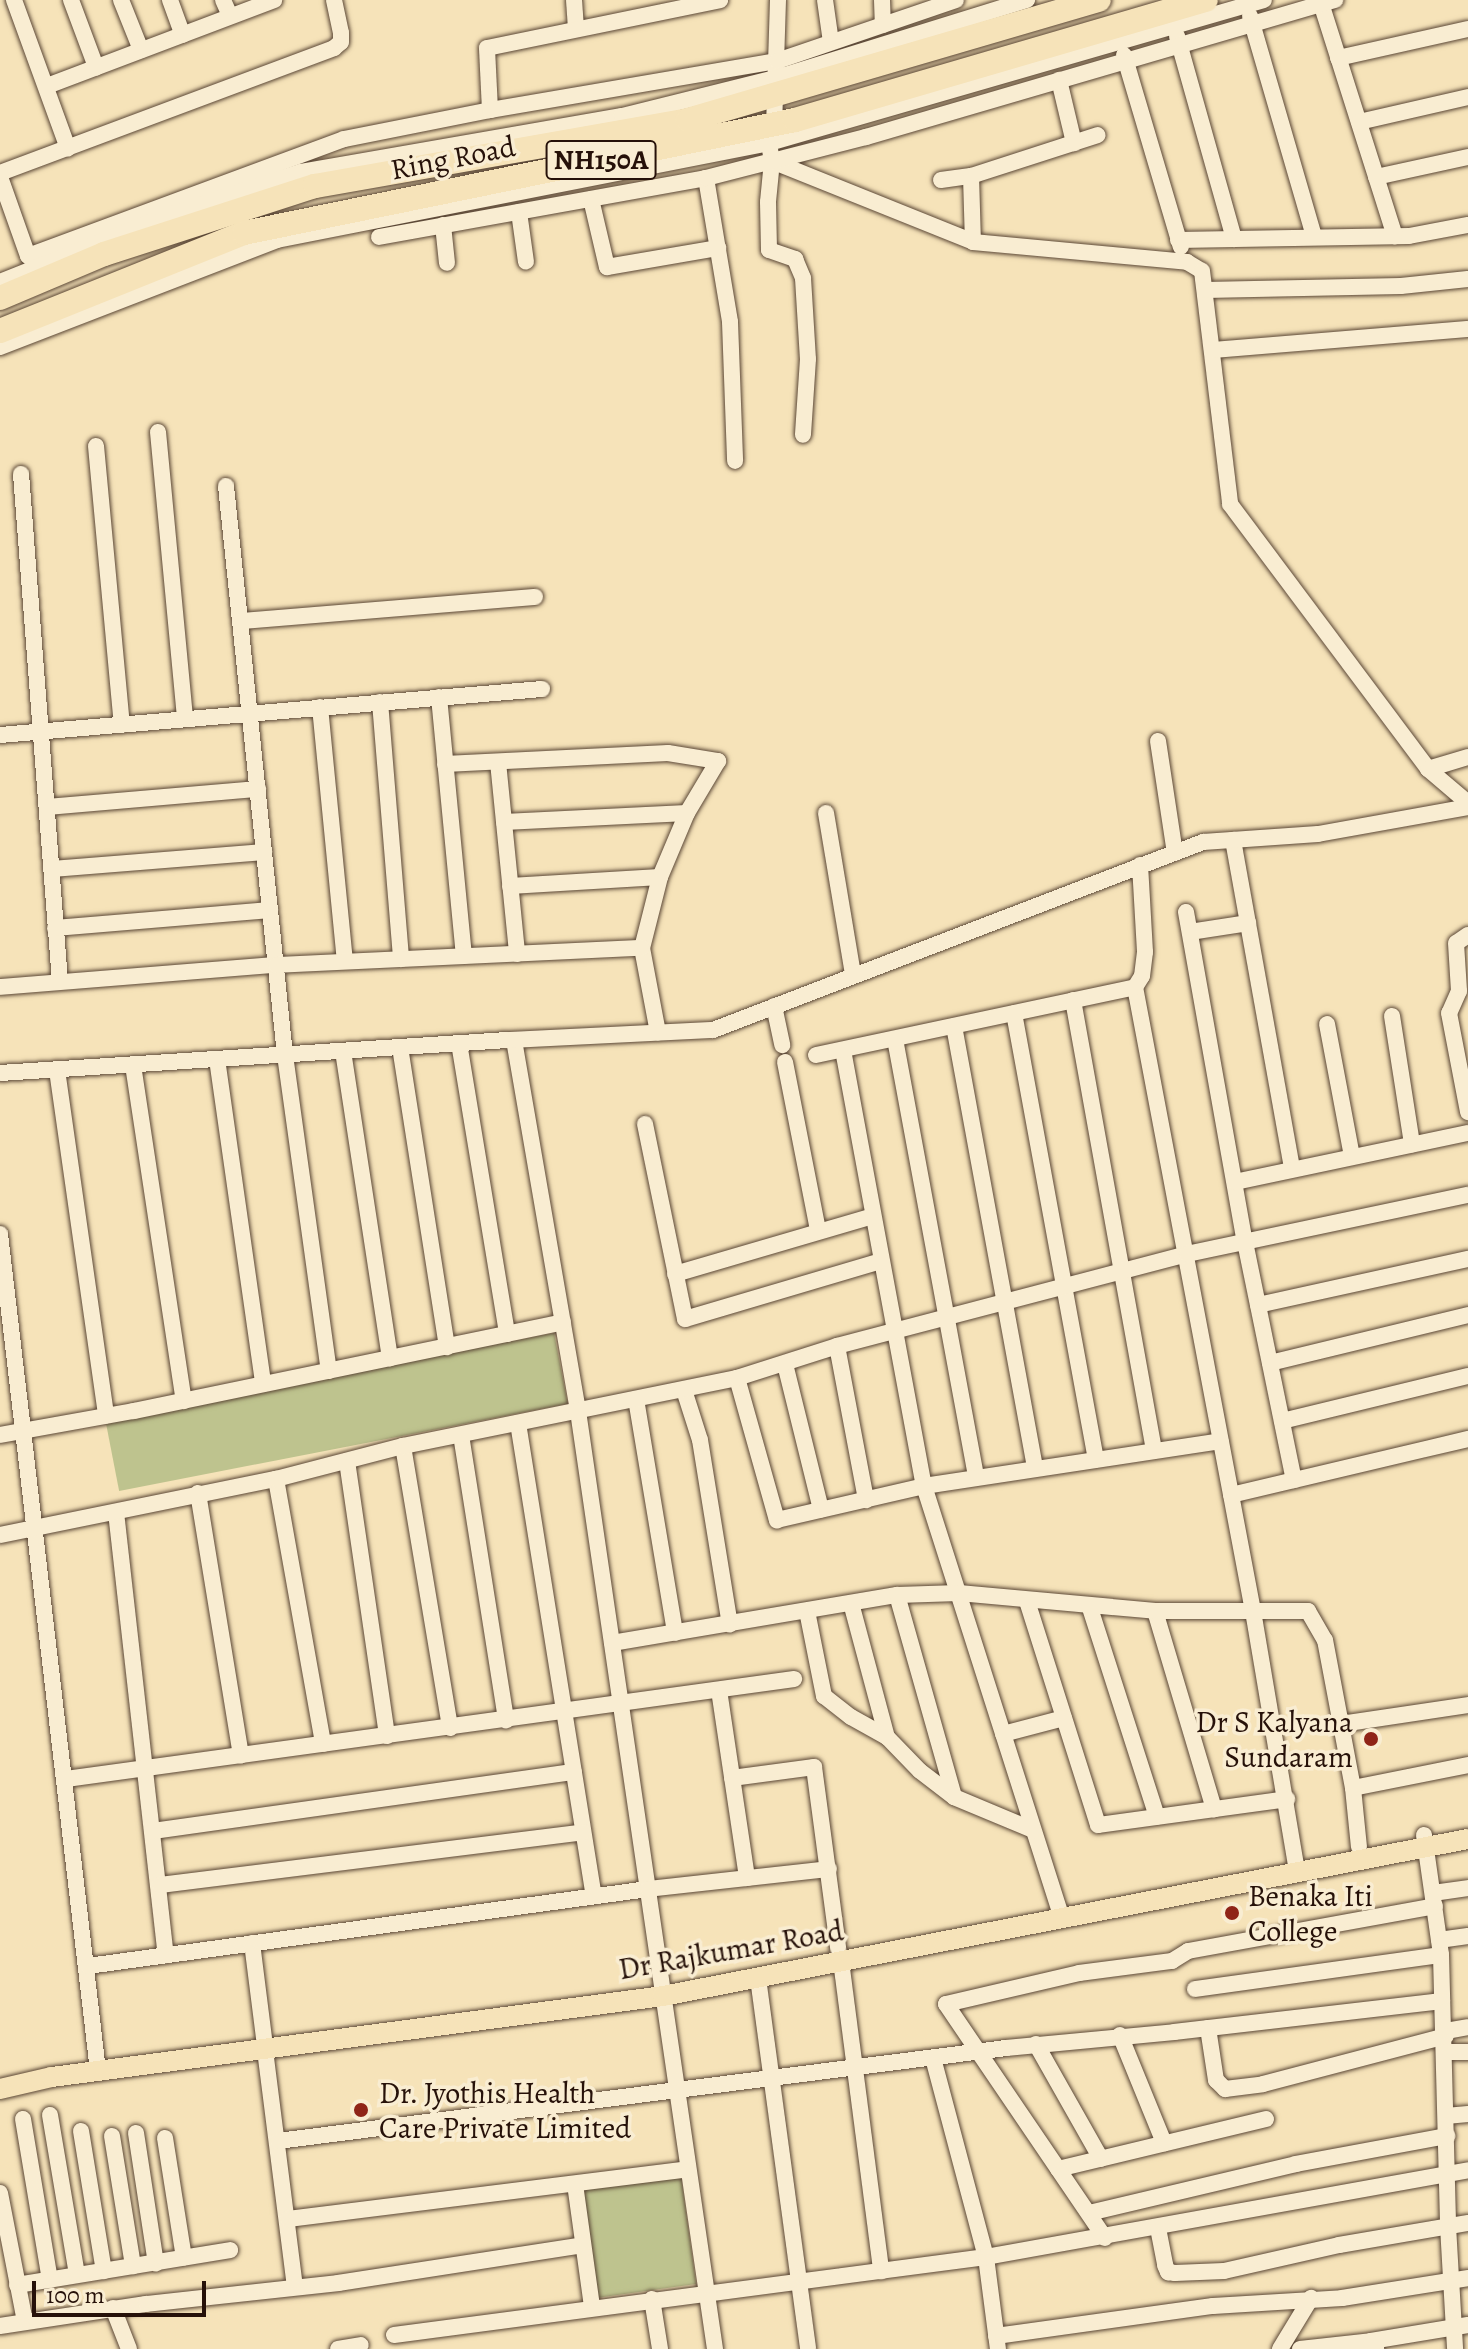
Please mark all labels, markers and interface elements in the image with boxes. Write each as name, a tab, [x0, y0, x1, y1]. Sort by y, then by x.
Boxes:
street label: Ring Road	[388, 128, 518, 188]
road number: NH150A	[545, 136, 657, 184]
place label: Dr S Kalyana Sundaram	[1196, 1704, 1353, 1774]
marker: Dr S Kalyana Sundaram	[1360, 1728, 1382, 1750]
place label: Benaka Iti College	[1248, 1878, 1373, 1948]
marker: Benaka Iti College	[1223, 1904, 1241, 1922]
street label: Dr Rajkumar Road	[616, 1913, 846, 1987]
place label: Dr. Jyothis Health Care Private Limited	[379, 2075, 631, 2146]
marker: Dr. Jyothis Health Care Private Limited	[350, 2099, 372, 2121]
scale bar	[36, 2265, 210, 2315]
text: 100 m	[46, 2279, 105, 2311]

